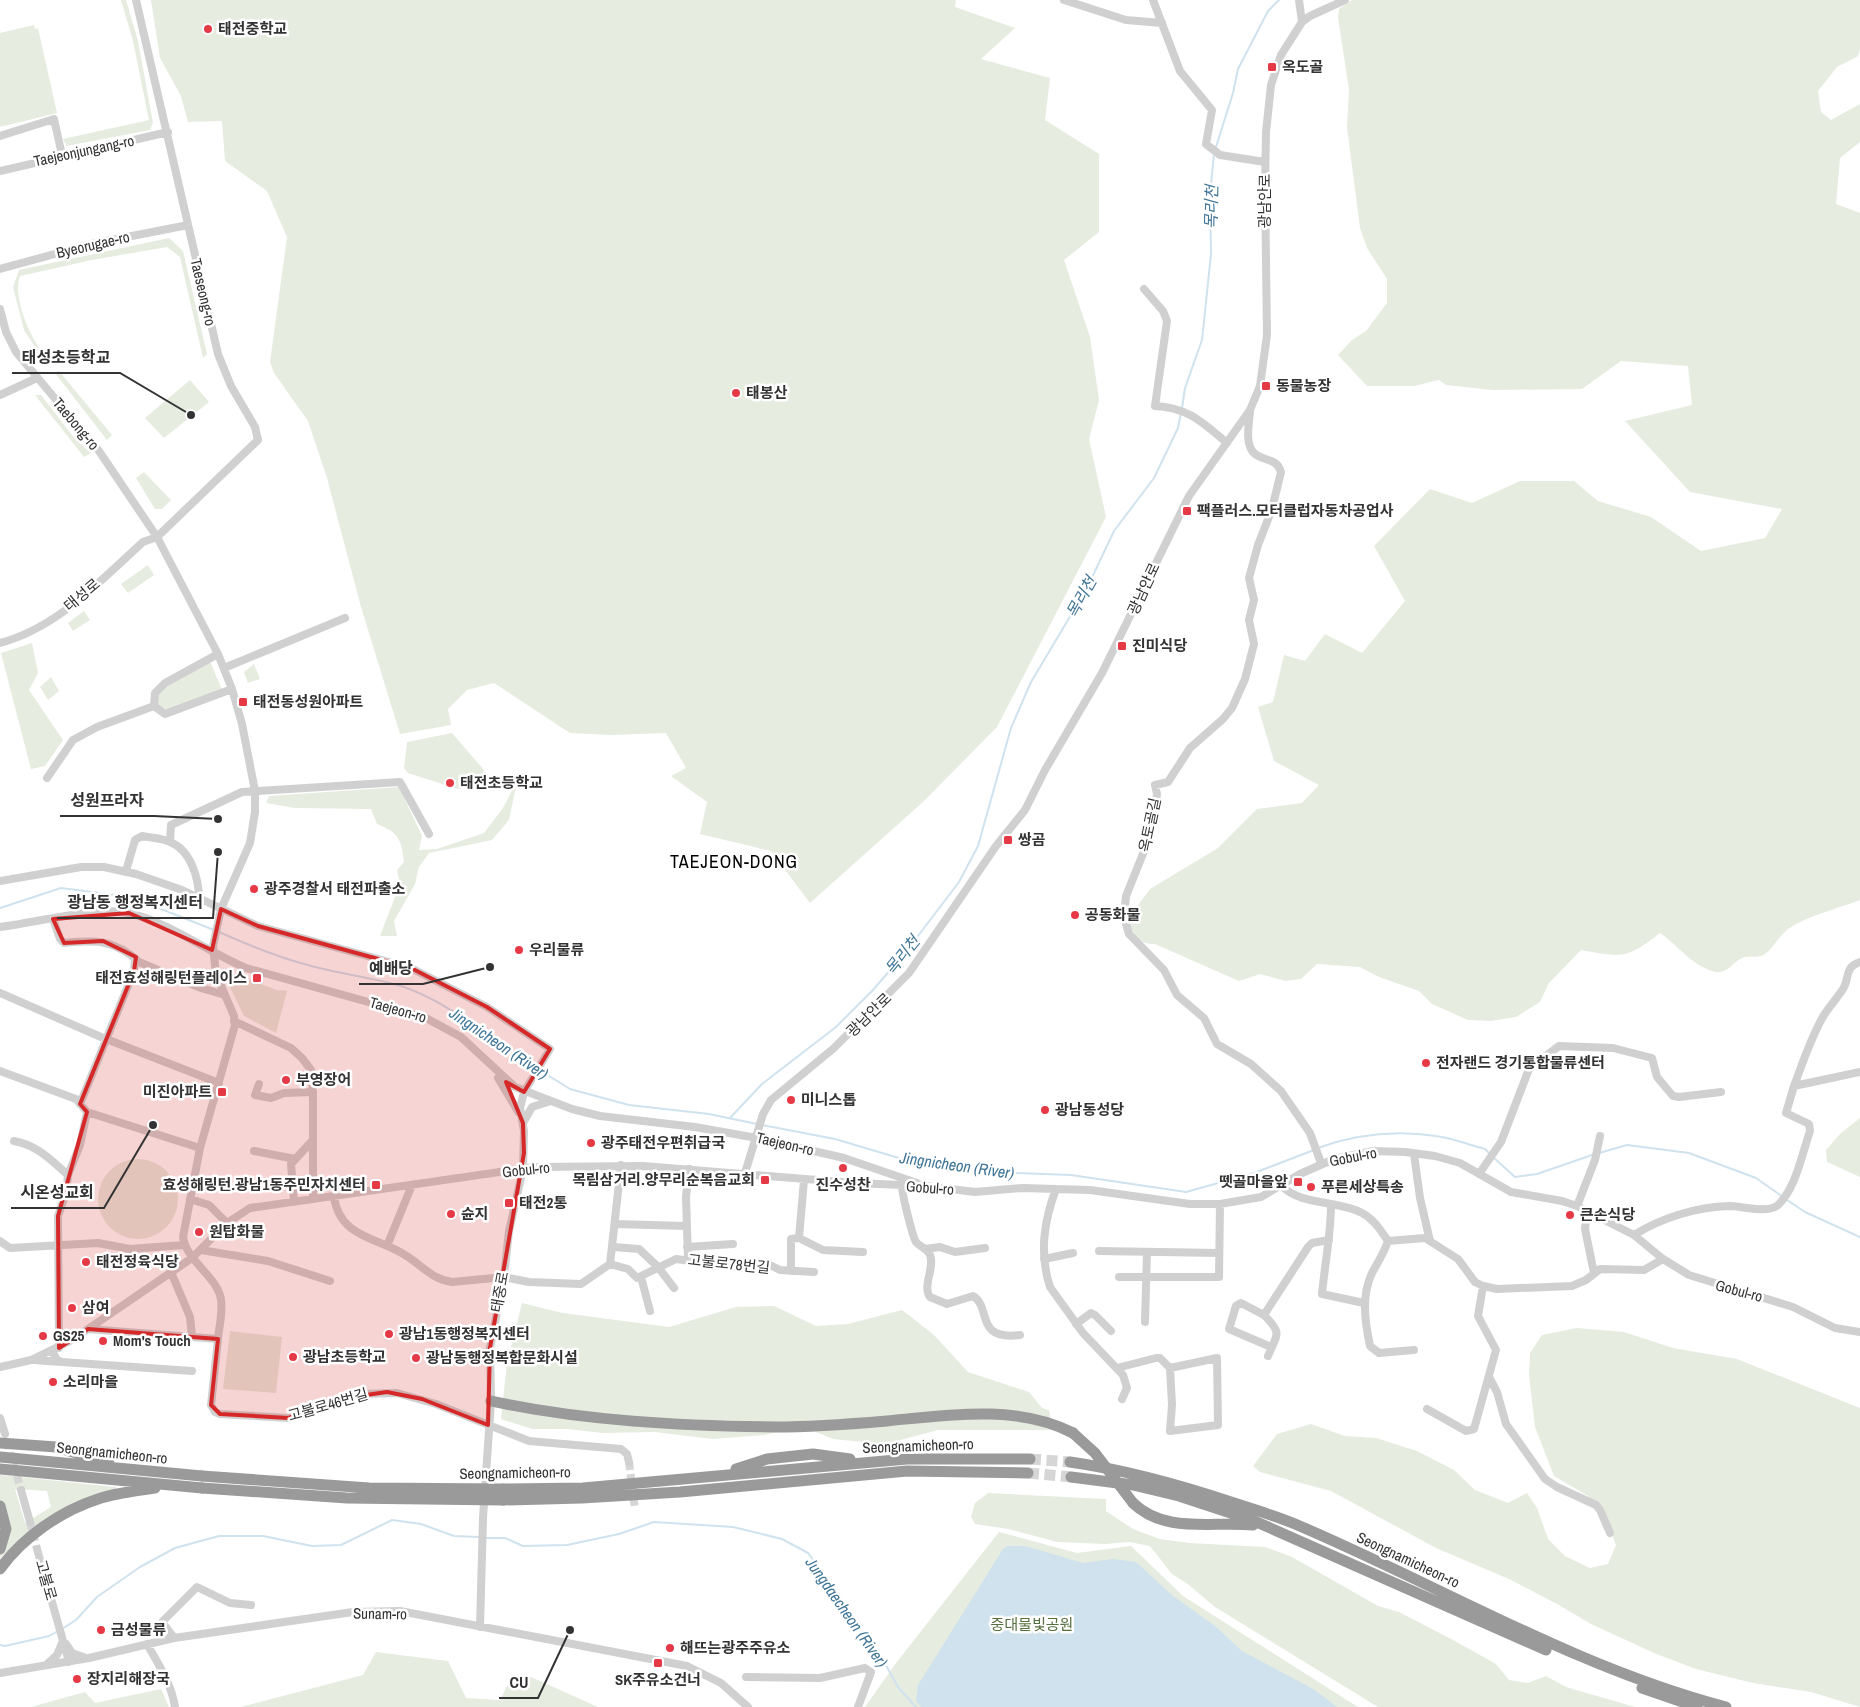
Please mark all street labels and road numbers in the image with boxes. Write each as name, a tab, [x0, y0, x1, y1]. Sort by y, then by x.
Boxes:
street label: Taejeonjungang-ro	[32, 130, 136, 171]
street label: 광남안로	[1254, 173, 1275, 229]
street label: Byeorugae-ro	[54, 226, 132, 263]
street label: Taeseong-ro	[186, 256, 221, 328]
street label: Taebong-ro	[48, 393, 105, 454]
street label: 광남안로	[1122, 559, 1165, 618]
street label: 태성로	[59, 573, 104, 616]
street label: 옥토골길	[1134, 796, 1166, 854]
street label: 광남안로	[842, 988, 896, 1041]
street label: Taejeon-ro	[367, 991, 429, 1028]
street label: Taejeon-ro	[754, 1127, 816, 1160]
street label: Gobul-ro	[1327, 1142, 1379, 1171]
street label: Gobul-ro	[501, 1157, 551, 1182]
street label: Gobul-ro	[905, 1175, 955, 1200]
street label: 고불로78번길	[687, 1249, 771, 1278]
street label: 태중로	[486, 1270, 513, 1314]
street label: Gobul-ro	[1713, 1274, 1765, 1307]
street label: 고불로46번길	[285, 1383, 370, 1426]
street label: Seongnamicheon-ro	[862, 1433, 974, 1458]
street label: Seongnamicheon-ro	[56, 1436, 169, 1469]
street label: Seongnamicheon-ro	[459, 1461, 571, 1484]
street label: Seongnamicheon-ro	[1353, 1526, 1463, 1593]
street label: 고불로	[31, 1557, 62, 1603]
street label: Sunam-ro	[353, 1603, 407, 1624]

